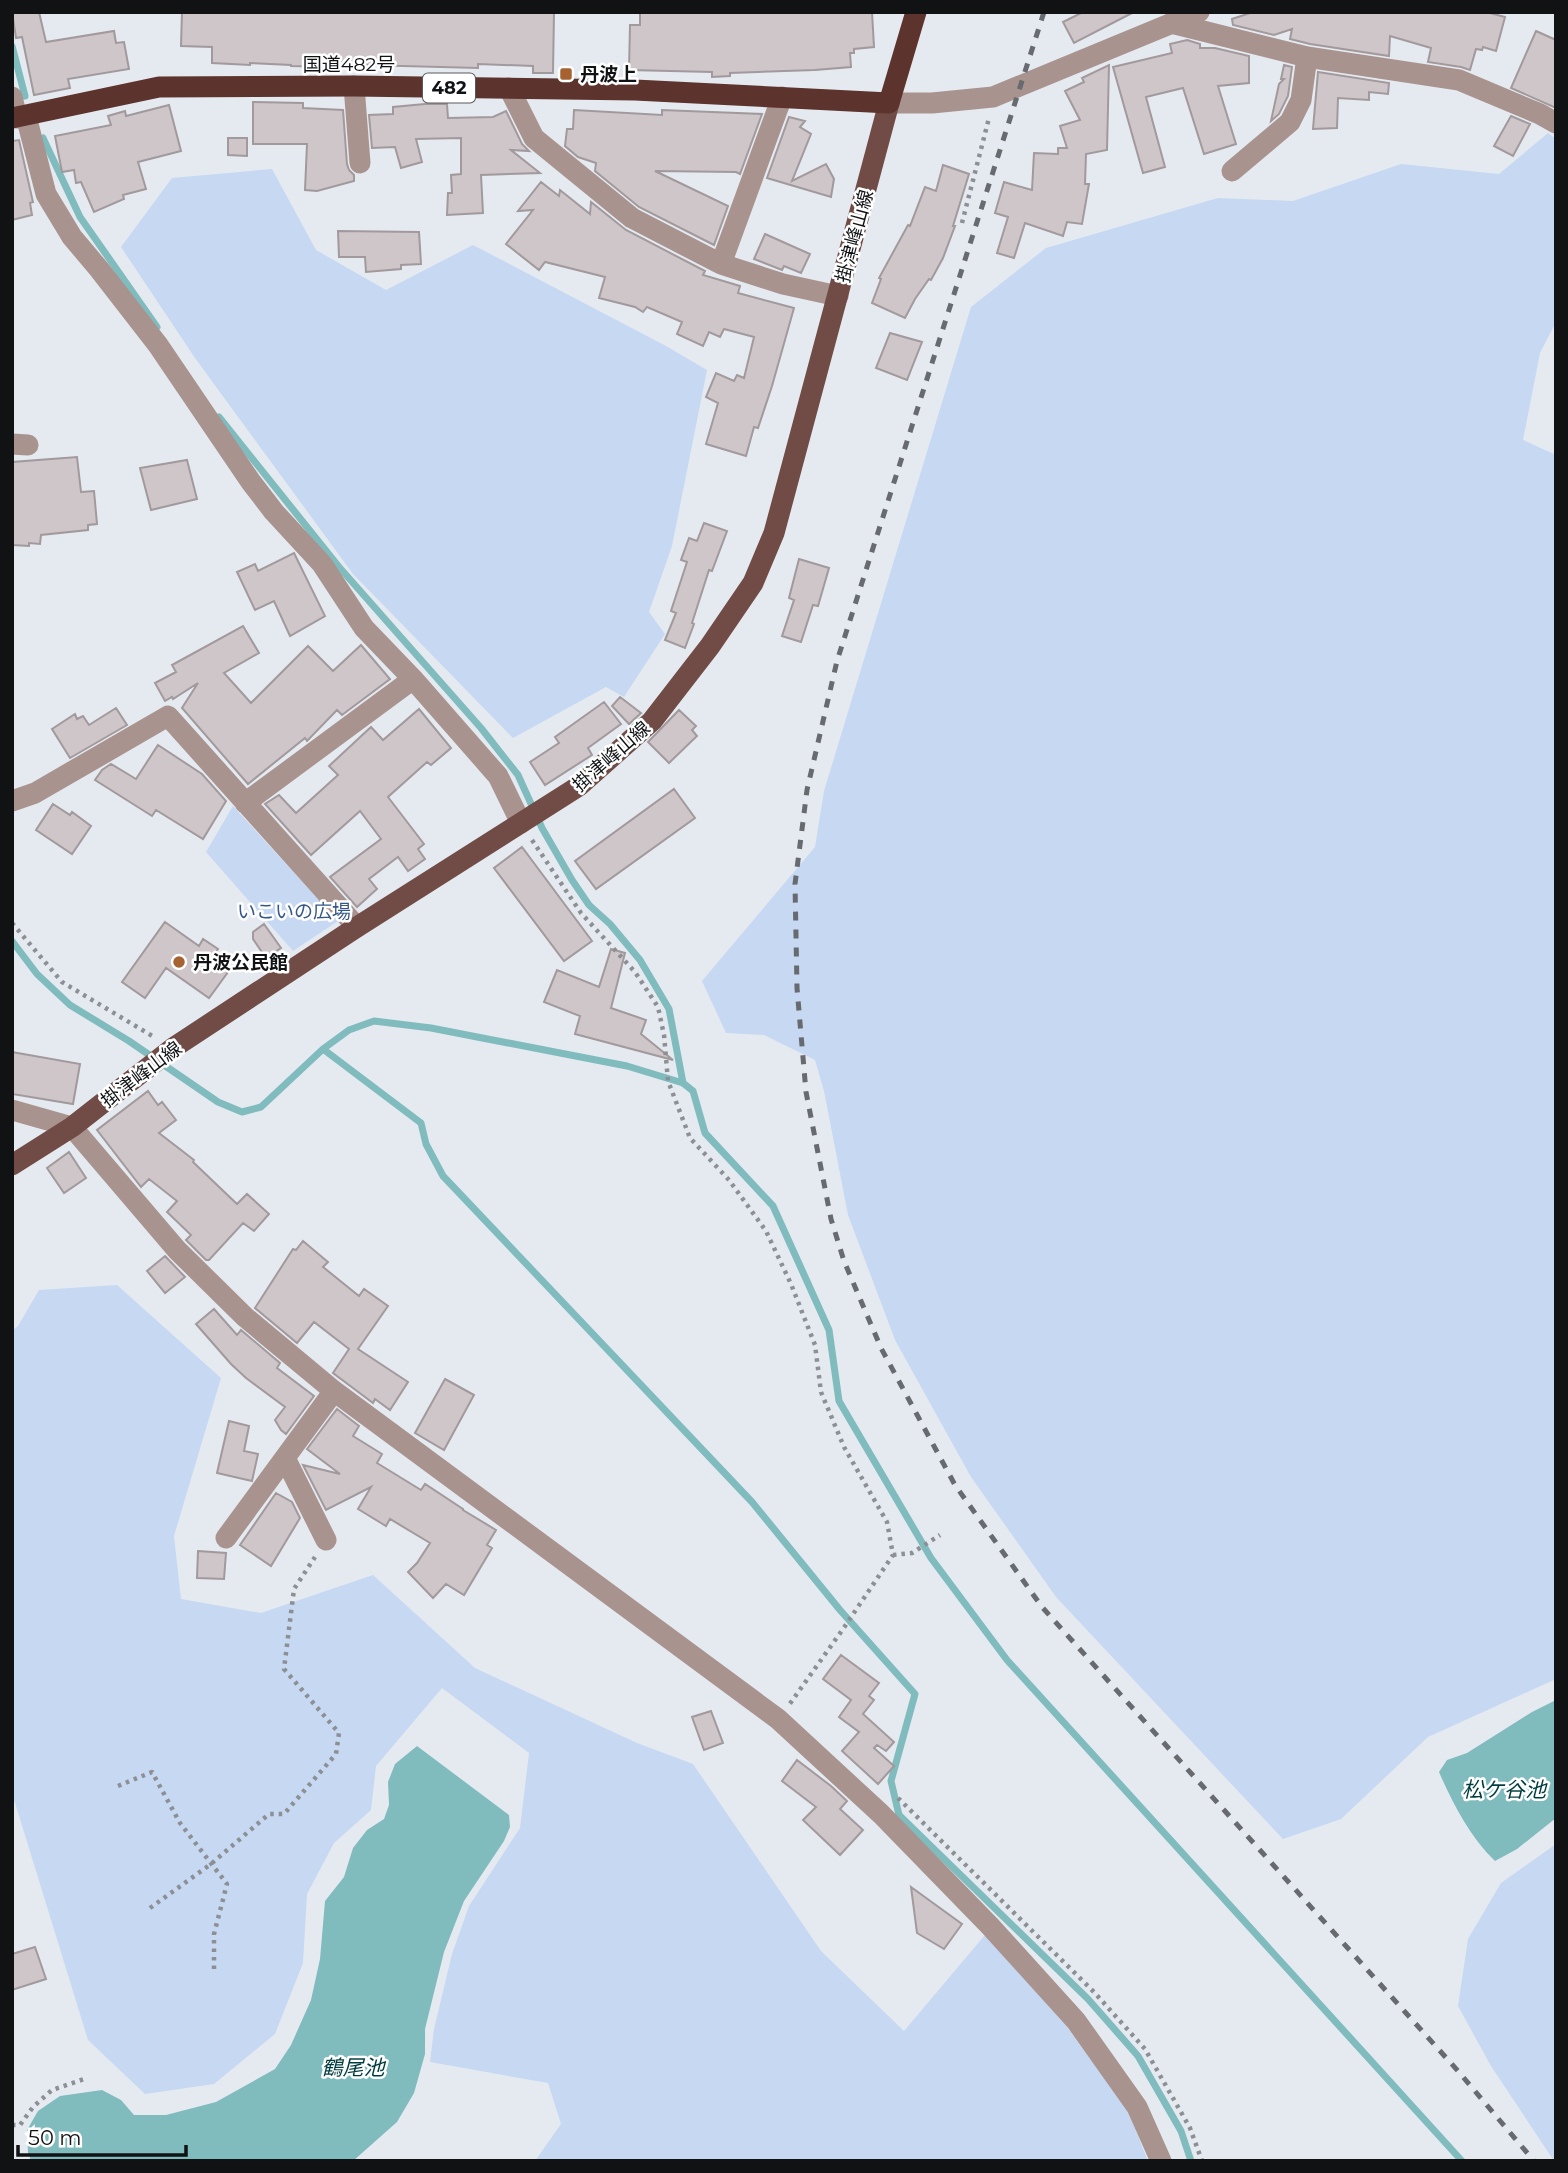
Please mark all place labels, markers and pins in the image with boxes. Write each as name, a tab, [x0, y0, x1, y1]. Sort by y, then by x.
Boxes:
place label: 丹波上	[580, 63, 637, 86]
marker: 丹波上	[558, 66, 574, 82]
place label: 丹波公民館	[193, 951, 288, 974]
marker: 丹波公民館	[171, 954, 187, 970]

